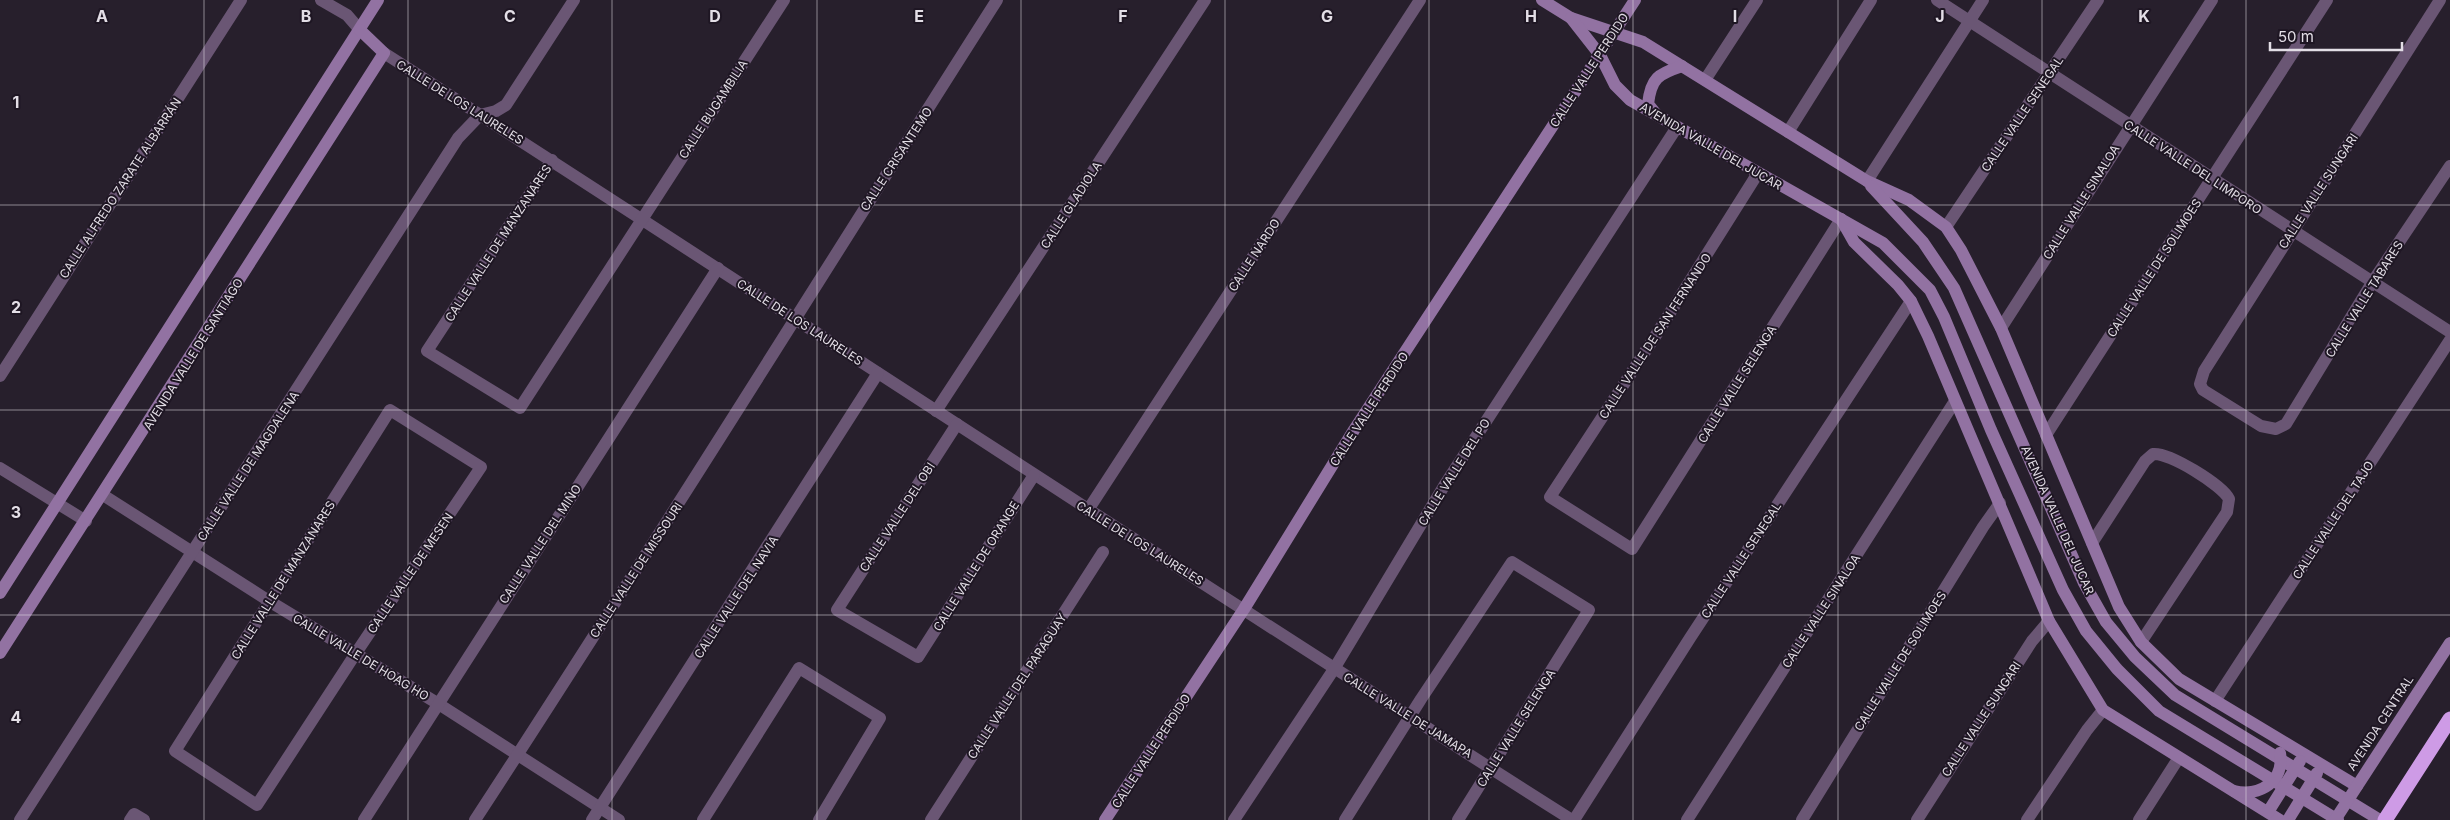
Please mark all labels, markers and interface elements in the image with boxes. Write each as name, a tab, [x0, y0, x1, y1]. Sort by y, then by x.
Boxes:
text: A	[96, 6, 108, 26]
text: B	[301, 6, 311, 26]
text: C	[504, 6, 516, 26]
text: D	[709, 6, 721, 26]
text: E	[914, 6, 924, 26]
text: F	[1118, 6, 1128, 26]
text: G	[1321, 6, 1333, 26]
text: H	[1525, 6, 1537, 26]
text: I	[1733, 6, 1737, 26]
text: J	[1935, 6, 1945, 26]
text: K	[2138, 6, 2150, 26]
street label: CALLE VALLE PERDIDO	[1546, 10, 1632, 130]
scale bar	[2270, 20, 2402, 52]
text: 50 m	[2278, 27, 2314, 46]
street label: CALLE VALLE SENEGAL	[1978, 53, 2066, 174]
street label: CALLE DE LOS LAURELES	[394, 57, 527, 148]
street label: CALLE BUGAMBILIA	[675, 57, 751, 161]
text: 1	[13, 92, 19, 112]
street label: CALLE ALFREDO ZARATE ALBARRÁN	[56, 95, 184, 281]
street label: AVENIDA VALLE DEL JUCAR	[1637, 99, 1785, 193]
street label: CALLE CRISANTEMO	[857, 104, 935, 214]
street label: CALLE VALLE DEL LIMPORO	[2121, 117, 2265, 217]
street label: CALLE VALLE SUNGARI	[2275, 131, 2361, 251]
street label: CALLE VALLE SINALOA	[2040, 142, 2122, 262]
street label: CALLE GLADIOLA	[1037, 159, 1105, 251]
street label: CALLE VALLE DE MANZANARES	[442, 161, 555, 324]
street label: CALLE VALLE DE SOLIMOES	[2104, 196, 2205, 340]
street label: CALLE NARDO	[1225, 216, 1283, 294]
street label: CALLE VALLE TABARES	[2322, 238, 2406, 360]
street label: CALLE VALLE DE SAN FERNANDO	[1596, 250, 1714, 422]
street label: AVENIDA VALLE DE SANTIAGO	[140, 275, 246, 433]
street label: CALLE DE LOS LAURELES	[734, 276, 866, 369]
text: 2	[11, 297, 21, 317]
street label: CALLE VALLE SELENGA	[1695, 322, 1779, 446]
street label: CALLE VALLE PERDIDO	[1326, 349, 1412, 469]
street label: CALLE VALLE DE MAGDALENA	[194, 388, 302, 544]
street label: CALLE VALLE DEL PO	[1415, 416, 1493, 528]
street label: AVENIDA VALLE DEL JUCAR	[2018, 443, 2098, 597]
street label: CALLE VALLE DEL TAJO	[2289, 458, 2377, 582]
street label: CALLE VALLE DEL OBI	[856, 460, 938, 574]
street label: CALLE VALLE DEL MIÑO	[496, 482, 584, 606]
street label: CALLE VALLE DE MANZANARES	[228, 498, 338, 662]
street label: CALLE VALLE DE ORANGE	[930, 498, 1022, 634]
street label: CALLE DE LOS LAURELES	[1074, 498, 1207, 589]
street label: CALLE VALLE DE MISSOURI	[587, 499, 685, 641]
street label: CALLE VALLE SENEGAL	[1698, 499, 1784, 621]
text: 3	[11, 502, 21, 522]
street label: CALLE VALLE DE MESEN	[364, 510, 456, 636]
street label: CALLE VALLE DEL NAVIA	[691, 533, 781, 661]
street label: CALLE VALLE SINALOA	[1779, 551, 1863, 671]
street label: CALLE VALLE DE SOLIMOES	[1851, 588, 1949, 734]
street label: CALLE VALLE DE HOAG HO	[290, 610, 432, 704]
street label: CALLE VALLE DEL PARAGUAY	[964, 610, 1070, 762]
street label: CALLE VALLE SUNGARI	[1938, 659, 2024, 779]
street label: CALLE VALLE SELENGA	[1474, 666, 1558, 790]
street label: CALLE VALLE DE JAMAPA	[1341, 669, 1475, 761]
street label: AVENIDA CENTRAL	[2344, 672, 2417, 773]
street label: CALLE VALLE PERDIDO	[1108, 691, 1194, 811]
text: 4	[11, 707, 22, 727]

